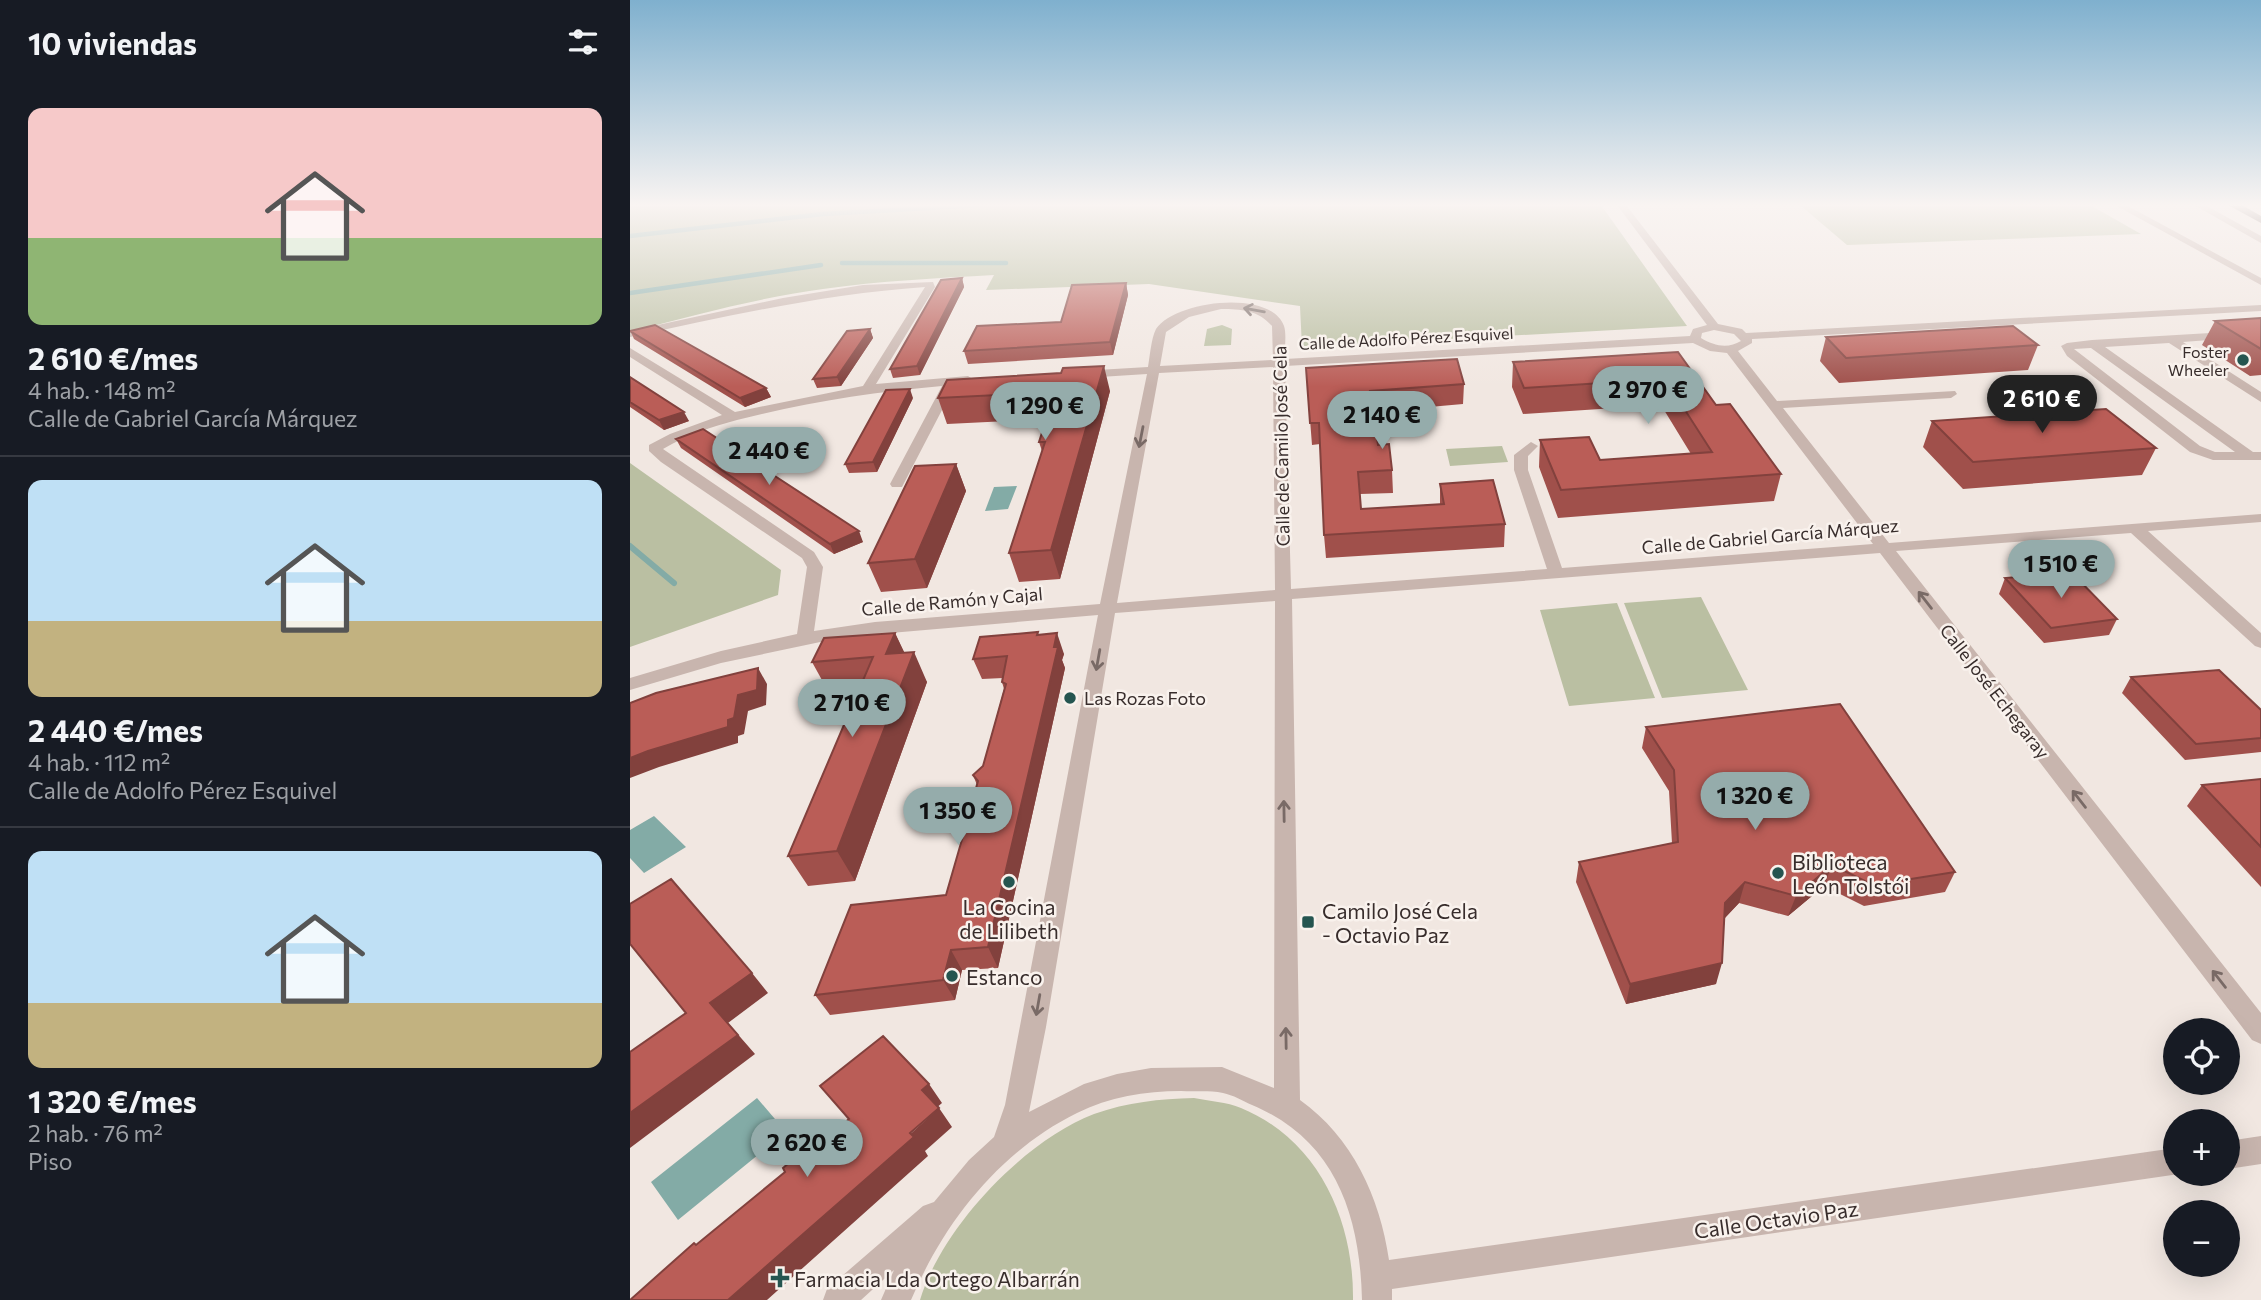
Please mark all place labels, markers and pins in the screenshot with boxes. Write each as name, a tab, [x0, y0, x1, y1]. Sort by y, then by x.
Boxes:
place label: Foster Wheeler	[2168, 342, 2230, 379]
marker: Foster Wheeler	[2235, 352, 2251, 368]
pin: 2 970 €	[1583, 366, 1713, 426]
pin: 2 610 €	[1977, 376, 2107, 435]
pin: 1 290 €	[980, 382, 1110, 442]
pin: 2 140 €	[1317, 392, 1447, 451]
pin: 2 440 €	[704, 428, 834, 487]
pin: 1 510 €	[1996, 540, 2126, 600]
pin: 2 710 €	[787, 680, 917, 739]
place label: Las Rozas Foto	[1084, 687, 1206, 709]
marker: Las Rozas Foto	[1062, 690, 1078, 706]
pin: 1 320 €	[1690, 772, 1820, 832]
pin: 1 350 €	[893, 788, 1023, 847]
place label: Biblioteca León Tolstói	[1792, 849, 1909, 898]
marker: Biblioteca León Tolstói	[1770, 865, 1786, 881]
marker: La Cocina de Lilibeth	[1001, 874, 1017, 890]
place label: La Cocina de Lilibeth	[959, 894, 1059, 943]
place label: Camilo José Cela - Octavio Paz	[1322, 898, 1478, 947]
marker: Camilo José Cela - Octavio Paz	[1300, 914, 1316, 930]
place label: Estanco	[966, 964, 1042, 989]
marker: Estanco	[944, 968, 960, 984]
pin: 2 620 €	[742, 1120, 872, 1179]
place label: Farmacia Lda Ortego Albarrán	[794, 1266, 1080, 1291]
marker: Farmacia Lda Ortego Albarrán	[772, 1270, 788, 1286]

